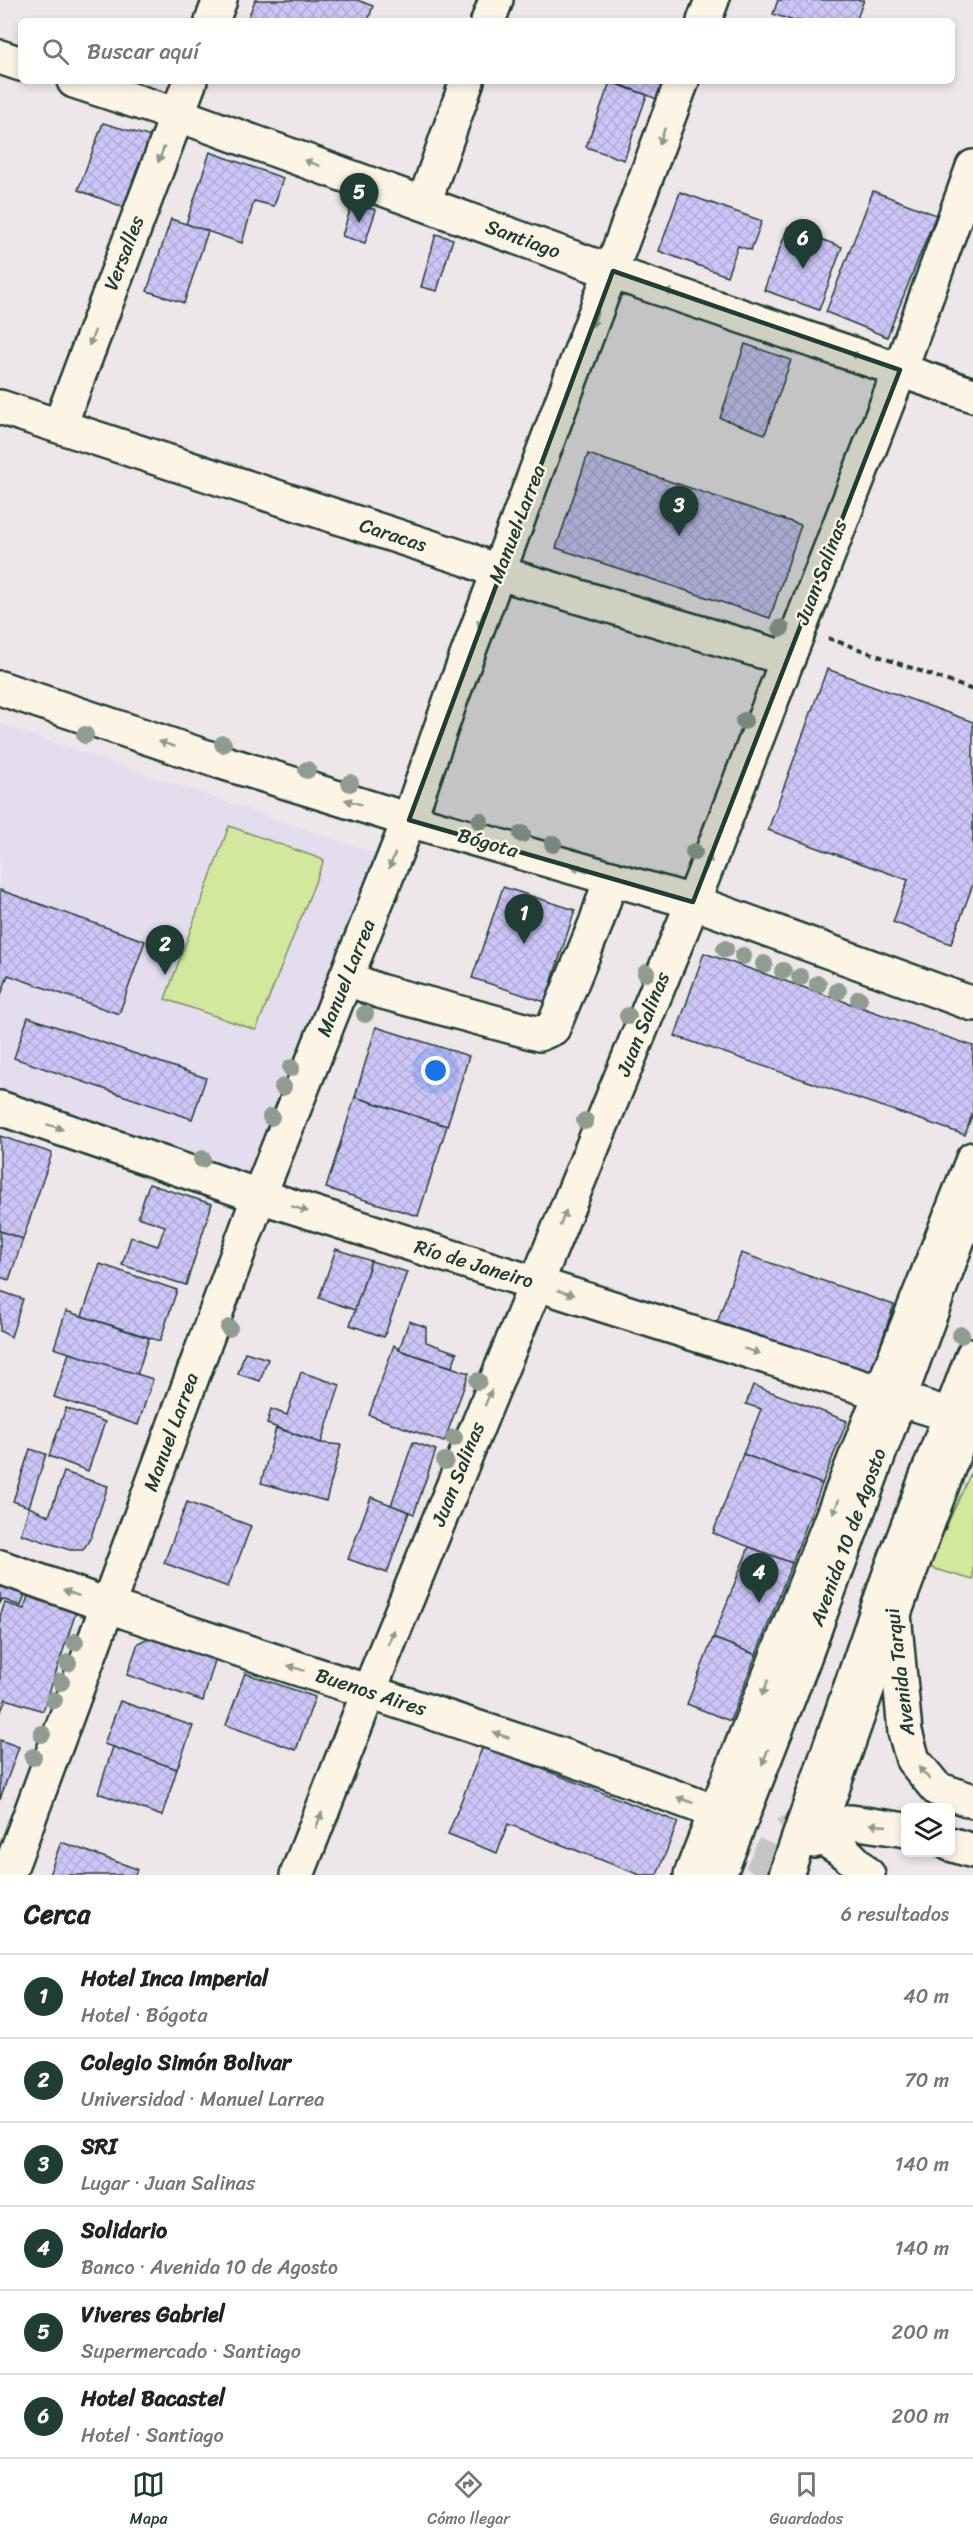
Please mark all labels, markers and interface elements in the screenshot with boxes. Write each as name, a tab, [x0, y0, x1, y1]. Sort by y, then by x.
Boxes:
search box	[18, 18, 955, 84]
text: Buscar aquí	[87, 32, 199, 71]
icon: search	[39, 35, 72, 68]
one-way arrow	[657, 127, 667, 145]
one-way arrow	[156, 147, 166, 165]
one-way arrow	[303, 157, 321, 167]
pin: 5	[340, 174, 378, 223]
street label: Versalles	[94, 209, 155, 296]
street label: Santiago	[480, 209, 566, 269]
pin: 6	[784, 220, 822, 269]
one-way arrow	[664, 287, 682, 297]
one-way arrow	[589, 310, 599, 328]
one-way arrow	[87, 329, 97, 347]
one-way arrow	[849, 350, 867, 360]
street label: Manuel Larrea	[478, 460, 556, 588]
pin: 3	[660, 486, 698, 536]
street label: Caracas	[355, 508, 432, 563]
street label: Juan Salinas	[785, 514, 857, 631]
one-way arrow	[476, 610, 485, 628]
one-way arrow	[158, 738, 176, 748]
one-way arrow	[344, 797, 362, 807]
street label: Bógota	[453, 818, 523, 869]
one-way arrow	[387, 853, 397, 871]
one-way arrow	[704, 854, 714, 872]
one-way arrow	[571, 864, 589, 873]
pin: 1	[504, 894, 544, 944]
street label: Manuel Larrea	[306, 914, 386, 1042]
pin: 2	[146, 926, 184, 975]
street label: Juan Salinas	[606, 966, 680, 1082]
your location	[421, 1056, 450, 1085]
one-way arrow	[46, 1122, 64, 1132]
one-way arrow	[291, 1204, 309, 1214]
one-way arrow	[559, 1209, 568, 1227]
street label: Río de Janeiro	[410, 1229, 538, 1299]
one-way arrow	[557, 1289, 575, 1298]
one-way arrow	[743, 1347, 761, 1356]
street label: Manuel Larrea	[133, 1368, 209, 1496]
one-way arrow	[483, 1389, 493, 1407]
street label: Juan Salinas	[421, 1416, 495, 1532]
street label: Avenida 10 de Agosto	[799, 1443, 897, 1632]
one-way arrow	[831, 1498, 841, 1516]
pin: 4	[740, 1554, 778, 1603]
one-way arrow	[62, 1587, 80, 1597]
street label: Avenida Tarqui	[875, 1606, 925, 1739]
one-way arrow	[386, 1628, 396, 1646]
street label: Buenos Aires	[311, 1658, 432, 1727]
one-way arrow	[287, 1663, 305, 1672]
one-way arrow	[760, 1679, 769, 1697]
one-way arrow	[492, 1730, 510, 1739]
one-way arrow	[760, 1748, 770, 1766]
one-way arrow	[917, 1765, 930, 1781]
one-way arrow	[676, 1794, 694, 1804]
map controls	[901, 1803, 955, 1857]
button: layers	[901, 1803, 955, 1857]
one-way arrow	[314, 1811, 324, 1829]
one-way arrow	[869, 1820, 888, 1830]
text: Cerca	[24, 1891, 90, 1937]
text: 6 resultados	[841, 1897, 949, 1932]
text: Hotel Inca Imperial	[81, 1959, 268, 1998]
text: 1	[39, 1979, 48, 2014]
text: 40 m	[903, 1979, 949, 2014]
text: Hotel · Bógota	[81, 1998, 208, 2033]
text: Colegio Simón Bolivar	[81, 2043, 291, 2082]
text: 2	[38, 2063, 49, 2098]
text: 70 m	[904, 2063, 949, 2098]
text: Universidad · Manuel Larrea	[81, 2082, 324, 2117]
text: SRI	[81, 2127, 117, 2166]
text: 3	[38, 2147, 49, 2182]
text: 140 m	[895, 2147, 949, 2182]
text: Lugar · Juan Salinas	[81, 2166, 255, 2201]
text: Solidario	[81, 2211, 167, 2250]
text: 4	[37, 2231, 50, 2266]
text: 140 m	[895, 2231, 949, 2266]
text: Banco · Avenida 10 de Agosto	[81, 2250, 338, 2285]
text: Viveres Gabriel	[81, 2295, 225, 2334]
text: 5	[37, 2315, 50, 2350]
text: 200 m	[892, 2315, 949, 2350]
text: Supermercado · Santiago	[81, 2334, 301, 2369]
text: Hotel Bacastel	[81, 2379, 225, 2418]
text: 6	[38, 2399, 49, 2434]
text: 200 m	[892, 2399, 949, 2434]
text: Hotel · Santiago	[81, 2418, 224, 2453]
tab: Mapa	[130, 2468, 167, 2533]
tab: Cómo llegar	[427, 2468, 510, 2533]
tab: Guardados	[770, 2468, 843, 2533]

